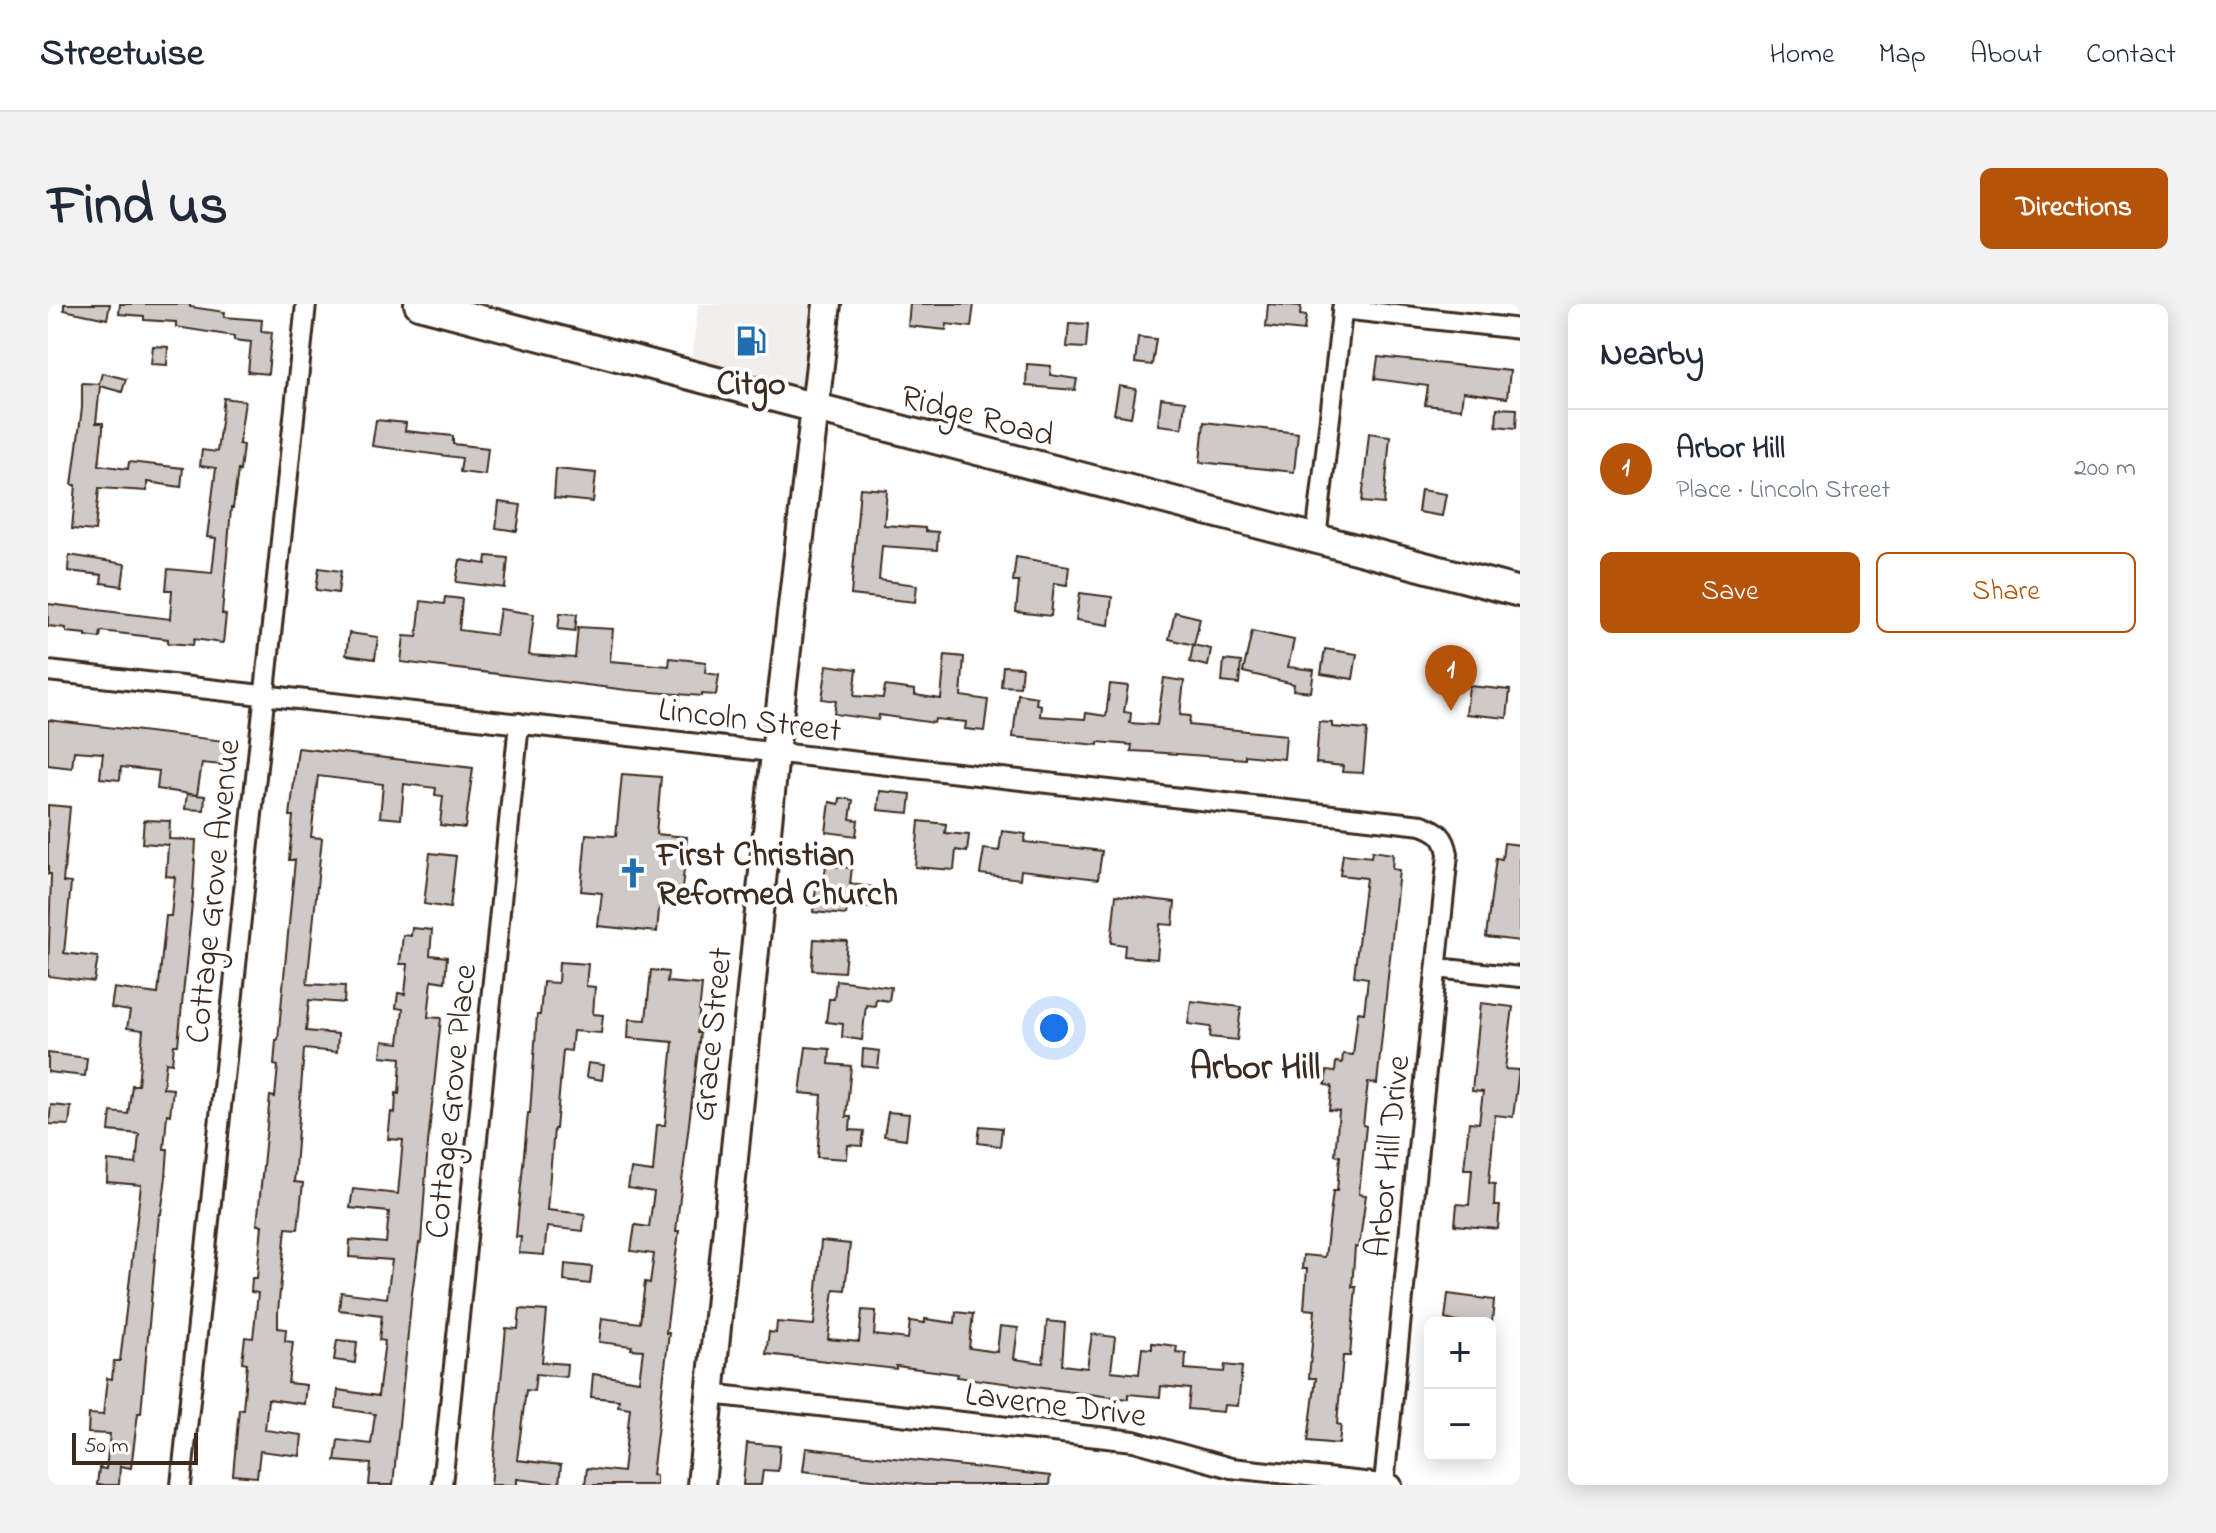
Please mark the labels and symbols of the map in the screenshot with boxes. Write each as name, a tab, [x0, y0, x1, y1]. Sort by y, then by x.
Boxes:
fuel station icon: Citgo	[734, 324, 768, 358]
place label: Citgo	[716, 361, 786, 412]
street label: Ridge Road	[895, 373, 1059, 462]
pin: 1	[1425, 645, 1477, 711]
street label: Lincoln Street	[655, 686, 844, 758]
street label: Cottage Grove Avenue	[174, 736, 256, 1046]
place label: First Christian Reformed Church	[655, 832, 898, 921]
church icon: First Christian Reformed Church	[616, 856, 650, 890]
street label: Grace Street	[680, 945, 748, 1124]
street label: Cottage Grove Place	[414, 961, 492, 1241]
your location	[1034, 1008, 1074, 1048]
district label: Arbor Hill	[1190, 1043, 1320, 1096]
street label: Arbor Hill Drive	[1355, 1052, 1426, 1260]
street label: Laverne Drive	[962, 1371, 1150, 1443]
scale bar	[72, 1429, 198, 1465]

